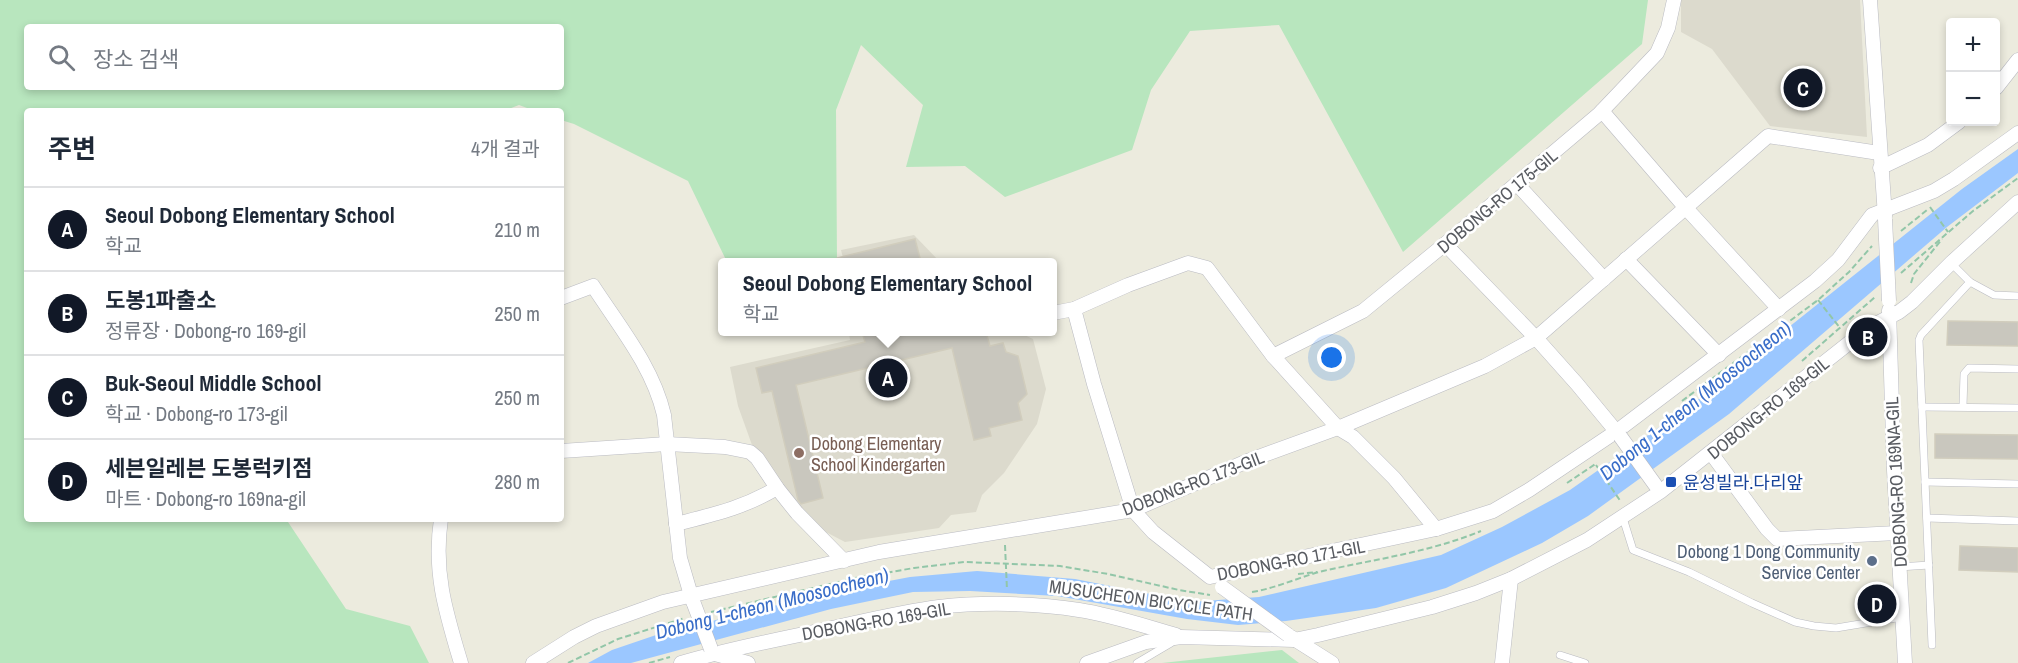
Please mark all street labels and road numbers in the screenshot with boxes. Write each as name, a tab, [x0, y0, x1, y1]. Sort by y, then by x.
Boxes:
street label: DOBONG-RO 175-GIL	[1431, 143, 1563, 259]
street label: DOBONG-RO 169-GIL	[1702, 351, 1834, 465]
street label: DOBONG-RO 169NA-GIL	[1879, 396, 1913, 568]
street label: DOBONG-RO 173-GIL	[1118, 444, 1268, 522]
street label: DOBONG-RO 171-GIL	[1215, 533, 1367, 587]
street label: MUSUCHEON BICYCLE PATH	[1048, 573, 1254, 627]
street label: DOBONG-RO 169-GIL	[800, 596, 952, 646]

